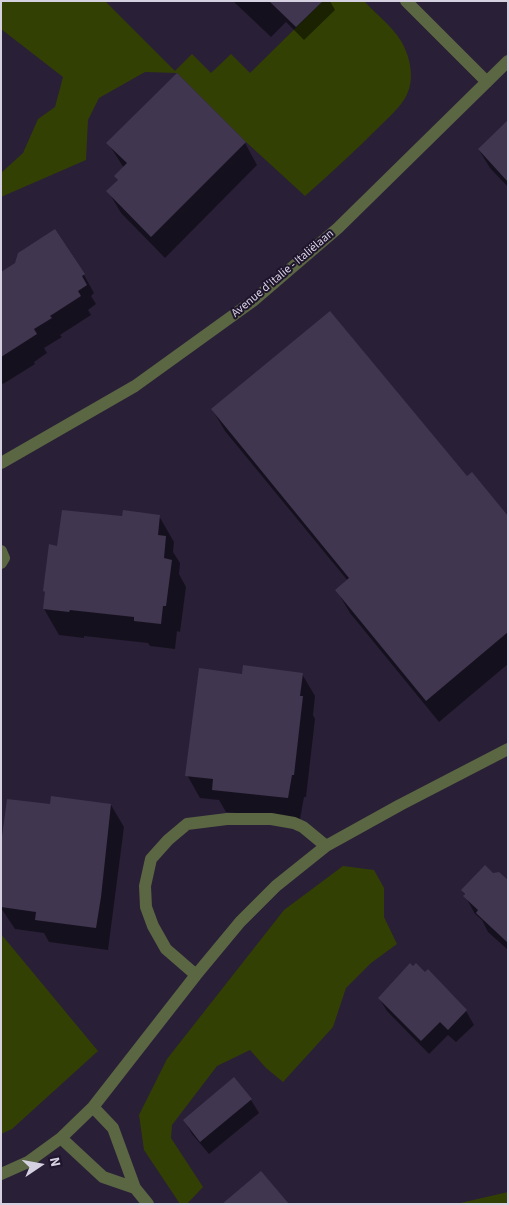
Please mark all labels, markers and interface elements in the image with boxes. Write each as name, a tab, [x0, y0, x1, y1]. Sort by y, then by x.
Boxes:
street label: Avenue d'Italie - Italiëlaan	[229, 227, 337, 321]
north arrow	[15, 1140, 65, 1190]
text: N	[44, 1155, 65, 1169]

